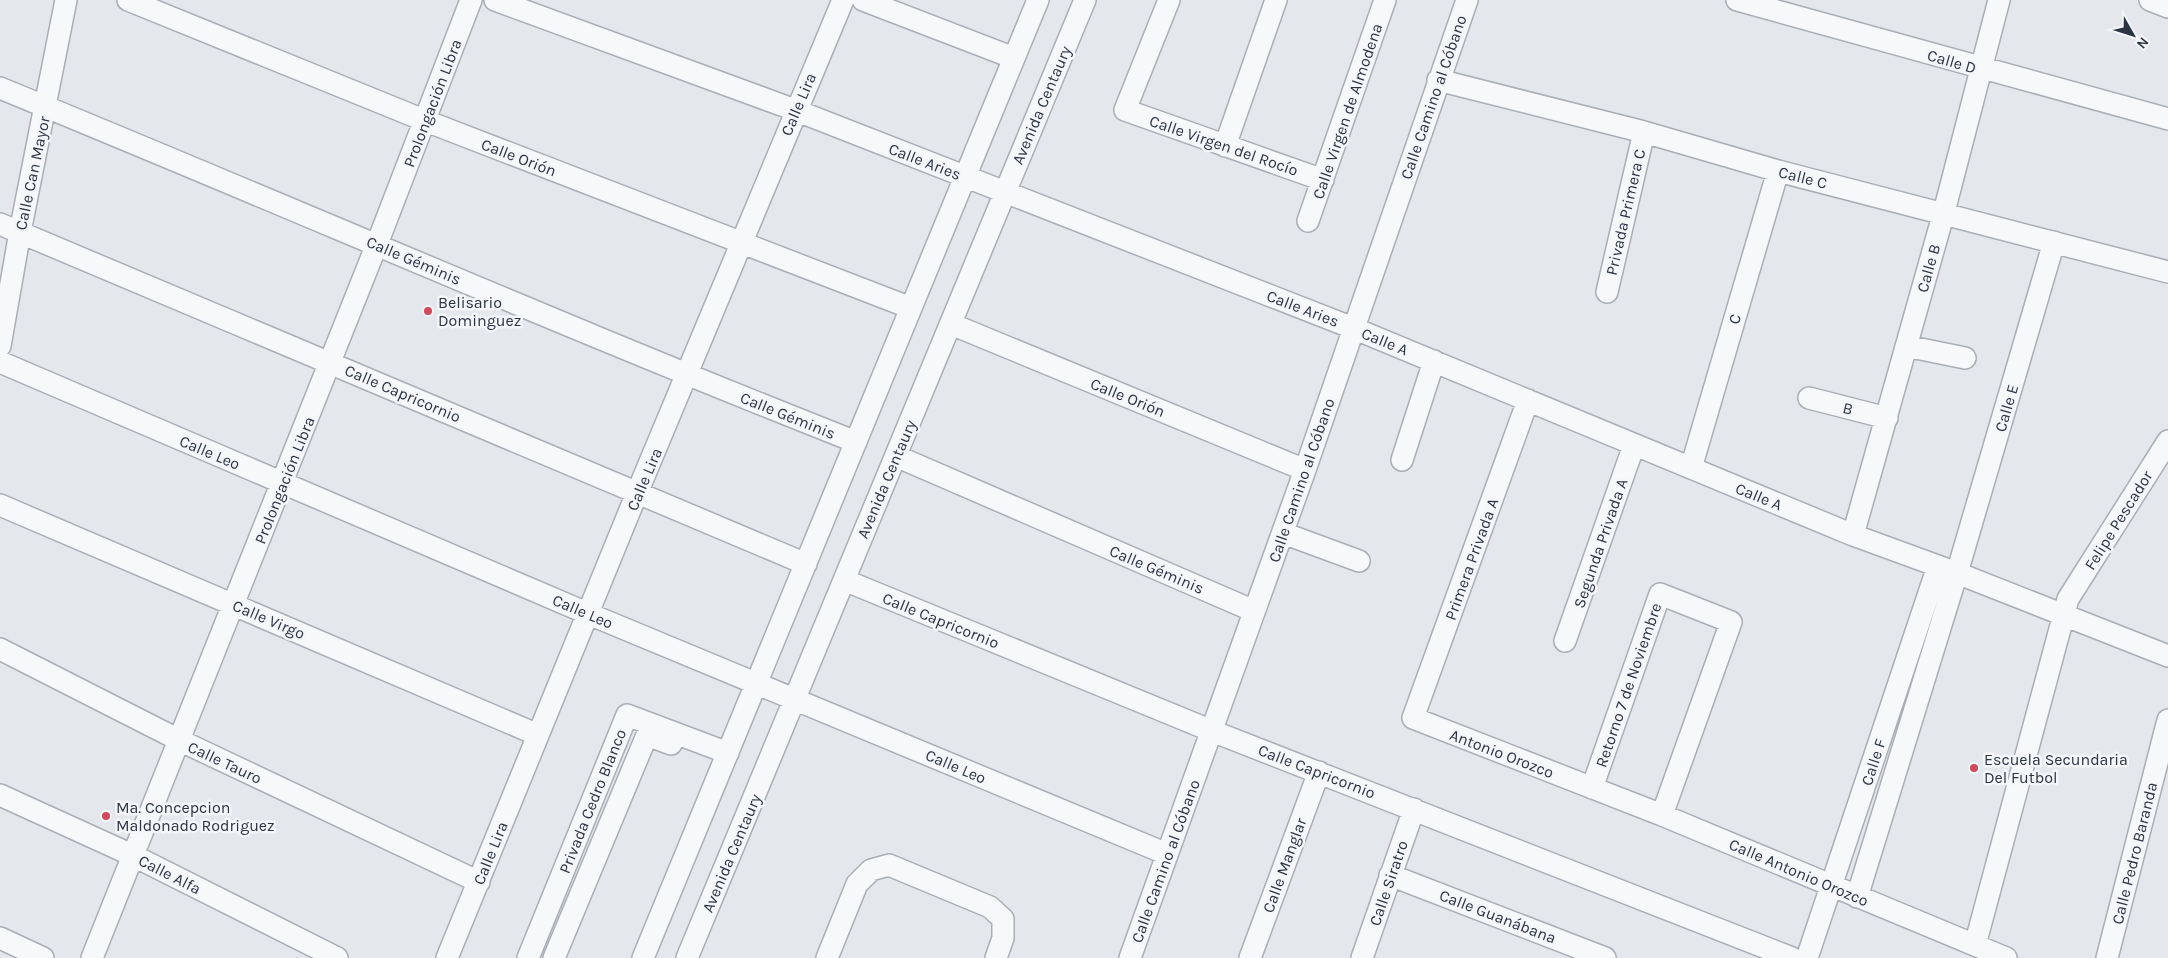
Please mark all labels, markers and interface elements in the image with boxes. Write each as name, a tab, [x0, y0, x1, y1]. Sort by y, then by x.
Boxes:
north arrow	[2108, 10, 2158, 60]
street label: Calle Camino al Cóbano	[1396, 13, 1471, 182]
street label: Calle Virgen de Almodena	[1308, 21, 1387, 202]
text: N	[2133, 34, 2152, 52]
street label: Prolongación Libra	[399, 36, 466, 170]
street label: Avenida Centaury	[1008, 43, 1075, 167]
street label: Calle D	[1925, 45, 1979, 78]
street label: Calle Lira	[777, 70, 820, 138]
street label: Calle Virgen del Rocío	[1147, 111, 1301, 180]
street label: Calle Can Mayor	[11, 114, 54, 232]
street label: Calle Orión	[479, 134, 559, 180]
street label: Calle Aries	[886, 139, 964, 184]
street label: Privada Primera C	[1602, 147, 1649, 277]
street label: Calle C	[1777, 162, 1829, 193]
street label: Calle Géminis	[364, 232, 464, 289]
street label: Calle B	[1913, 242, 1944, 295]
street label: Calle Aries	[1264, 286, 1342, 331]
place label: Belisario Dominguez	[438, 293, 521, 330]
marker: Belisario Dominguez	[422, 305, 434, 317]
street label: C	[1724, 312, 1745, 326]
street label: Calle A	[1359, 324, 1411, 359]
street label: Calle Capricornio	[342, 360, 464, 426]
street label: Calle Orión	[1088, 374, 1168, 421]
street label: Calle E	[1991, 382, 2022, 434]
street label: Calle Géminis	[738, 388, 838, 443]
street label: Calle Camino al Cóbano	[1264, 396, 1339, 565]
street label: B	[1841, 398, 1855, 419]
street label: Prolongación Libra	[250, 414, 319, 547]
street label: Avenida Centaury	[853, 417, 920, 541]
street label: Calle Leo	[177, 431, 243, 474]
street label: Calle Lira	[623, 445, 666, 513]
street label: Felipe Pescador	[2080, 467, 2157, 573]
street label: Segunda Privada A	[1569, 476, 1632, 610]
street label: Calle A	[1733, 479, 1785, 514]
street label: Primera Privada A	[1441, 496, 1502, 623]
street label: Calle Géminis	[1107, 541, 1207, 598]
street label: Calle Capricornio	[880, 588, 1002, 653]
street label: Calle Leo	[550, 590, 616, 633]
street label: Calle Virgo	[230, 596, 308, 643]
street label: Retorno 7 de Noviembre	[1591, 600, 1666, 770]
street label: Antonio Orozco	[1447, 725, 1557, 782]
street label: Privada Cedro Blanco	[555, 726, 630, 876]
street label: Calle F	[1857, 736, 1890, 788]
street label: Calle Tauro	[185, 737, 265, 788]
street label: Calle Capricornio	[1256, 740, 1378, 803]
street label: Calle Leo	[923, 745, 989, 788]
place label: Escuela Secundaria Del Futbol	[1984, 750, 2128, 787]
marker: Escuela Secundaria Del Futbol	[1968, 762, 1980, 774]
street label: Calle Camino al Cóbano	[1127, 777, 1204, 945]
street label: Calle Pedro Baranda	[2108, 780, 2161, 926]
street label: Avenida Centaury	[698, 791, 765, 915]
place label: Ma. Concepcion Maldonado Rodriguez	[116, 798, 275, 835]
marker: Ma. Concepcion Maldonado Rodriguez	[100, 810, 112, 822]
street label: Calle Manglar	[1258, 815, 1311, 915]
street label: Calle Lira	[469, 819, 512, 888]
street label: Calle Antonio Orozco	[1726, 834, 1871, 910]
street label: Calle Siratro	[1365, 838, 1412, 928]
street label: Calle Alfa	[135, 851, 204, 898]
street label: Calle Guanábana	[1437, 885, 1559, 947]

